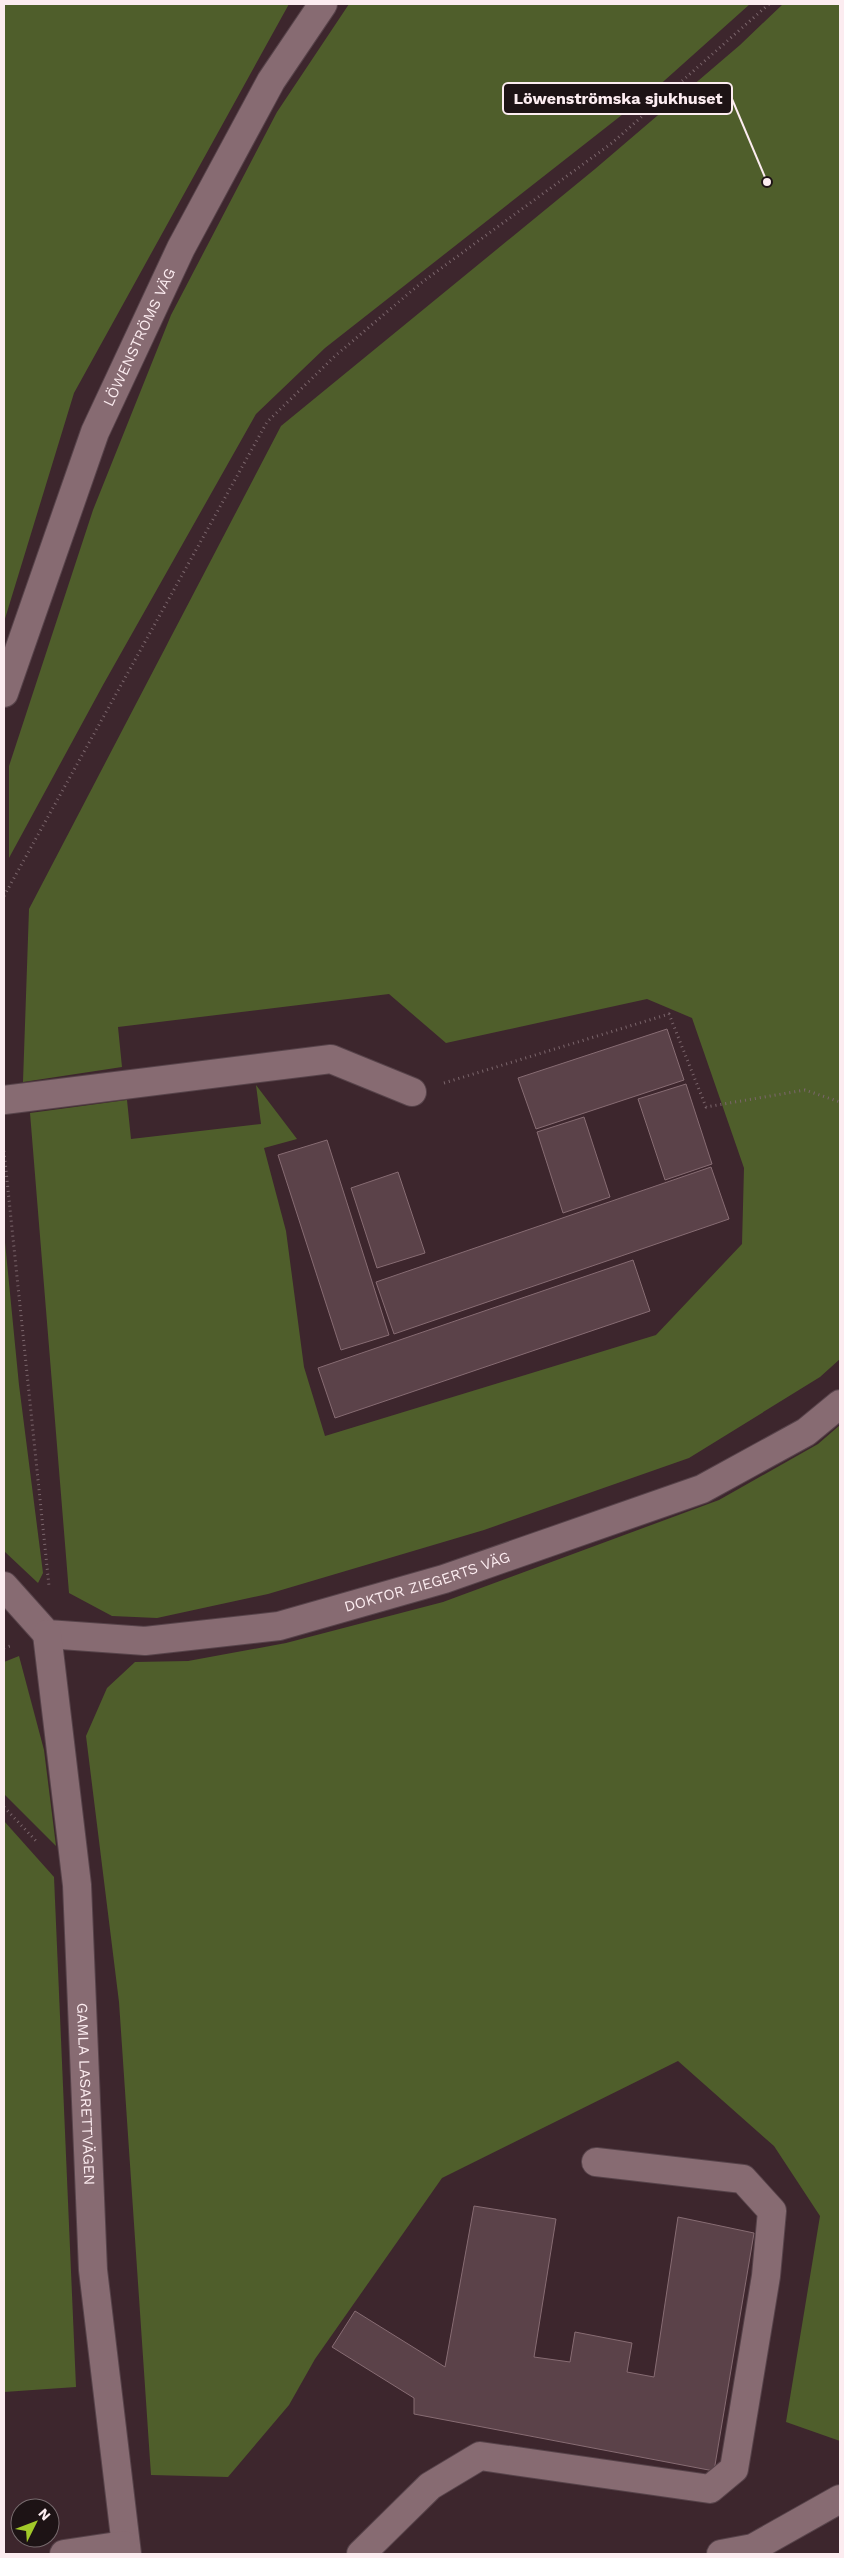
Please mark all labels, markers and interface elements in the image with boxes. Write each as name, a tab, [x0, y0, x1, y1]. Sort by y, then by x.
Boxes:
callout: Löwenströmska sjukhuset	[503, 83, 732, 114]
text: Löwenströmska sjukhuset	[514, 89, 722, 108]
street label: LÖWENSTRÖMS VÄG	[99, 265, 179, 409]
street label: DOKTOR ZIEGERTS VÄG	[342, 1548, 512, 1616]
street label: GAMLA LASARETTVÄGEN	[73, 2002, 98, 2186]
north arrow	[10, 2498, 60, 2548]
text: N	[35, 2505, 54, 2524]

